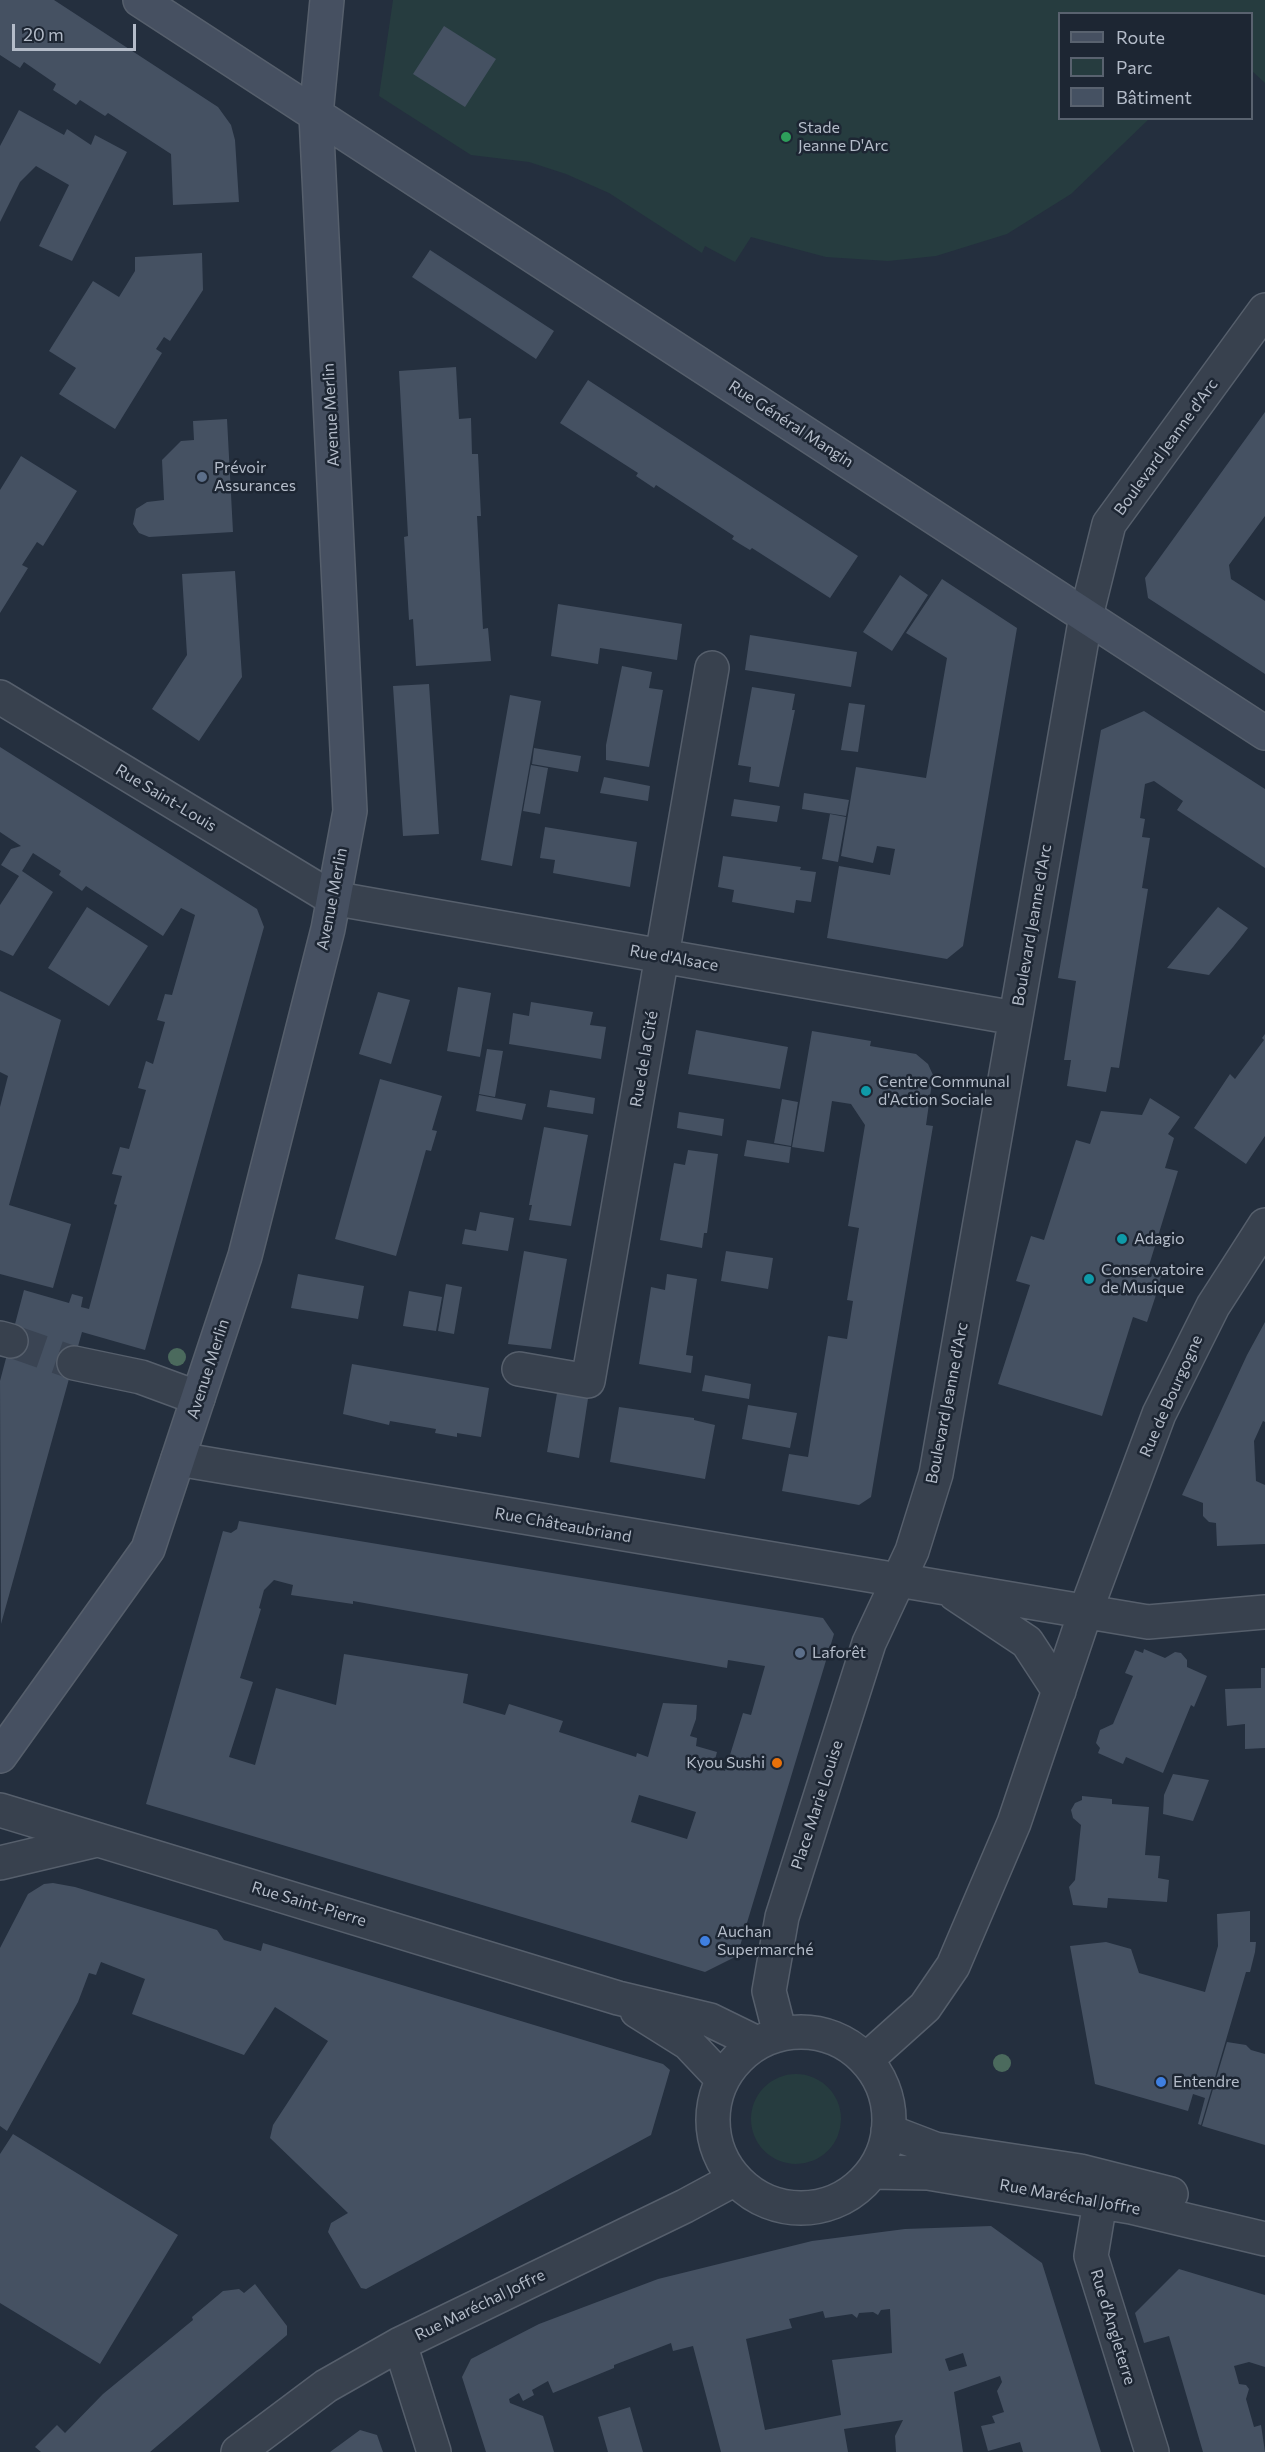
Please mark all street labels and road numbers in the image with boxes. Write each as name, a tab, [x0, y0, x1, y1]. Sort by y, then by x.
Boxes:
street label: Avenue Merlin	[319, 363, 343, 467]
street label: Boulevard Jeanne d'Arc	[1110, 375, 1222, 519]
street label: Rue Général Mangin	[725, 376, 857, 472]
street label: Rue Saint-Louis	[112, 760, 220, 836]
street label: Boulevard Jeanne d'Arc	[1008, 843, 1056, 1007]
street label: Avenue Merlin	[313, 846, 351, 952]
street label: Rue d'Alsace	[628, 941, 720, 975]
street label: Rue de la Cité	[626, 1009, 662, 1109]
street label: Avenue Merlin	[183, 1317, 233, 1421]
street label: Boulevard Jeanne d'Arc	[922, 1321, 972, 1485]
street label: Rue de Bourgogne	[1136, 1332, 1206, 1460]
street label: Rue Châteaubriand	[493, 1504, 633, 1546]
street label: Place Marie Louise	[787, 1738, 847, 1872]
street label: Rue Saint-Pierre	[249, 1877, 369, 1931]
street label: Rue Maréchal Joffre	[998, 2175, 1142, 2219]
street label: Rue Maréchal Joffre	[412, 2265, 548, 2345]
street label: Rue d'Angleterre	[1086, 2267, 1140, 2387]

